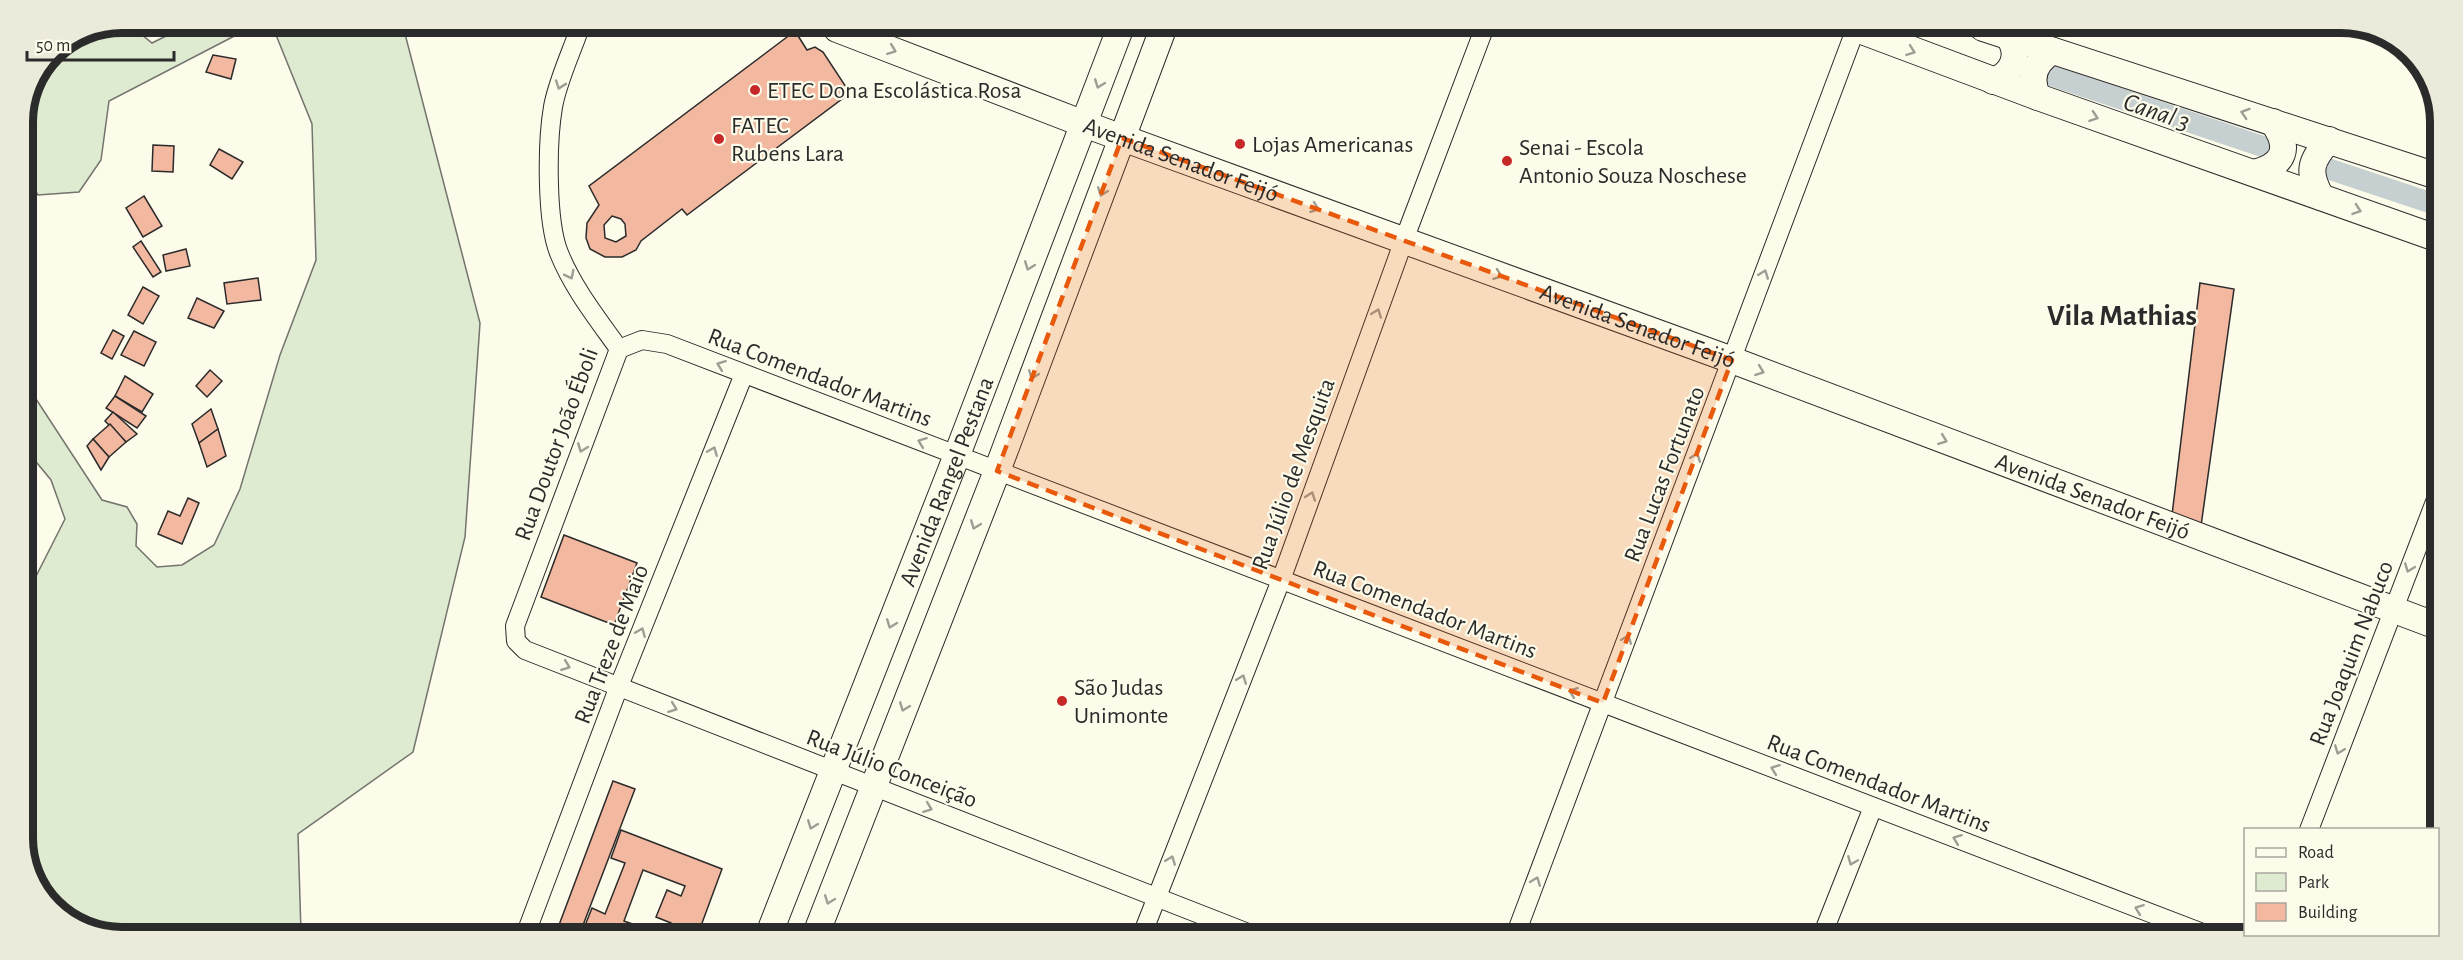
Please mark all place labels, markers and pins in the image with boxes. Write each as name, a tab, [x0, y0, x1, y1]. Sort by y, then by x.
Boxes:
place label: ETEC Dona Escolástica Rosa	[767, 79, 1022, 103]
marker: ETEC Dona Escolástica Rosa	[748, 83, 762, 97]
place label: FATEC Rubens Lara	[731, 114, 844, 166]
marker: FATEC Rubens Lara	[712, 132, 726, 146]
place label: Lojas Americanas	[1252, 133, 1413, 157]
place label: Senai - Escola Antonio Souza Noschese	[1519, 136, 1747, 188]
marker: Lojas Americanas	[1233, 137, 1247, 151]
marker: Senai - Escola Antonio Souza Noschese	[1500, 154, 1514, 168]
place label: São Judas Unimonte	[1074, 676, 1168, 728]
marker: São Judas Unimonte	[1055, 694, 1069, 708]

